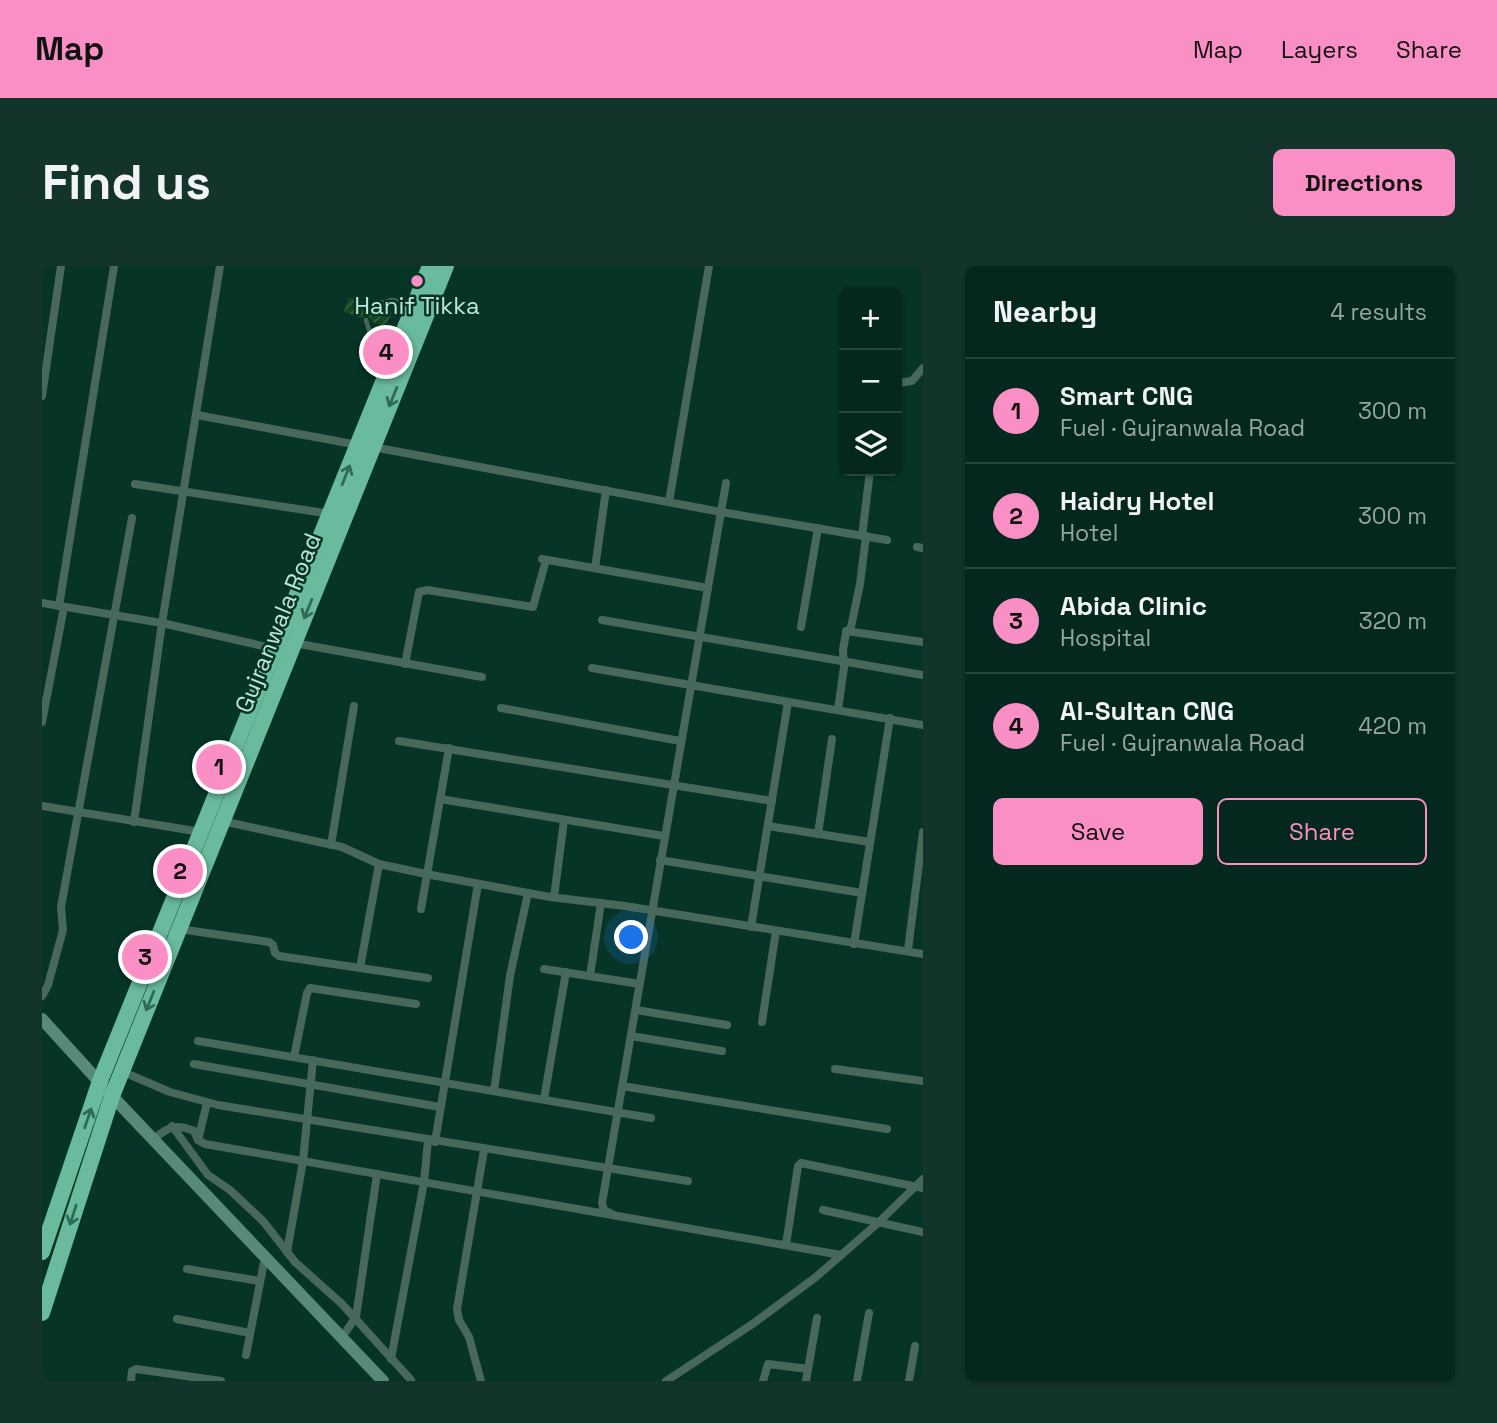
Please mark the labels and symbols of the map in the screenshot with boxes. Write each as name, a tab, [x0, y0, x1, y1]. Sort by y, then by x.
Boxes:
marker: Hanif Tikka	[409, 273, 425, 289]
place label: Hanif Tikka	[354, 290, 480, 321]
pin: 4	[363, 326, 409, 378]
one-way arrow	[386, 386, 399, 408]
one-way arrow	[341, 465, 354, 487]
street label: Gujranwala Road	[227, 528, 328, 717]
one-way arrow	[301, 597, 314, 619]
pin: 1	[196, 741, 242, 793]
pin: 2	[157, 845, 203, 897]
your location	[614, 920, 648, 954]
pin: 3	[122, 931, 168, 983]
one-way arrow	[142, 990, 155, 1012]
one-way arrow	[83, 1108, 95, 1130]
one-way arrow	[66, 1204, 79, 1226]

